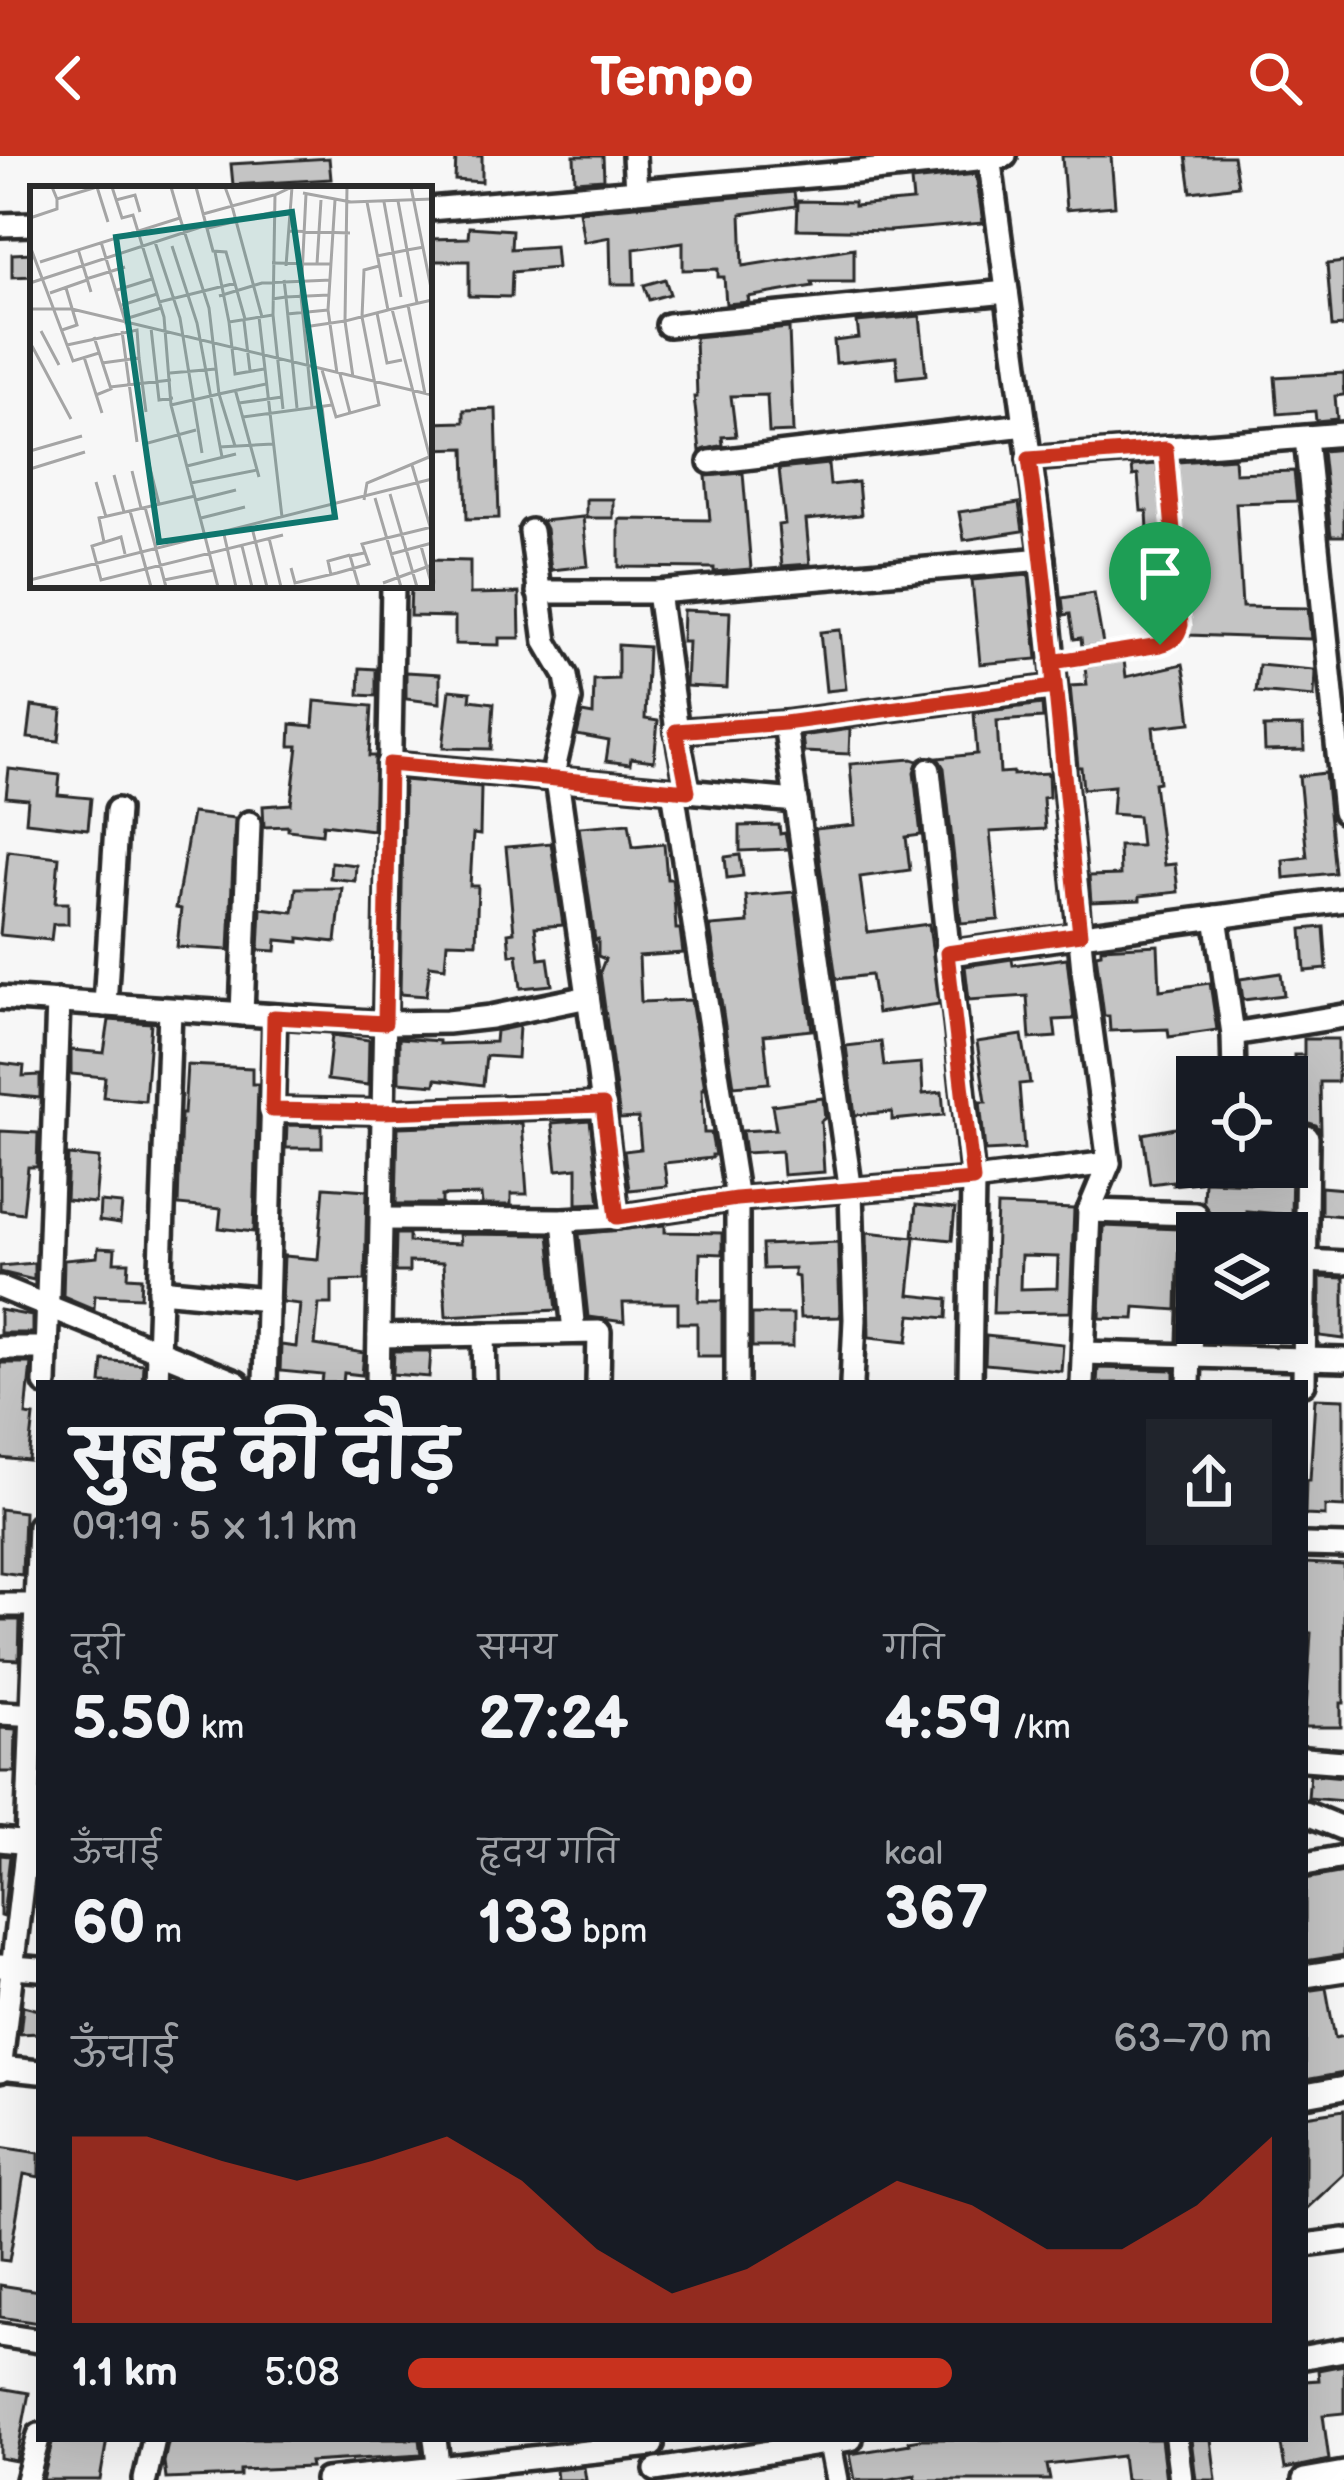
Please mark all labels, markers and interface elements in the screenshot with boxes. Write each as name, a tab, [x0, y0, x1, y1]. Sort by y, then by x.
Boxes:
icon: back	[36, 45, 102, 111]
icon: search	[1242, 45, 1308, 111]
text: Tempo	[590, 46, 754, 111]
inset map	[30, 186, 432, 588]
pin	[1109, 522, 1211, 645]
icon: arrive	[1127, 540, 1193, 606]
map controls	[1176, 1056, 1308, 1344]
button: locate	[1176, 1056, 1308, 1188]
button: layers	[1176, 1212, 1308, 1344]
text: सुबह की दौड़	[72, 1419, 457, 1498]
button: share	[1146, 1419, 1272, 1545]
text: 09:19 · 5 × 1.1 km	[72, 1504, 357, 1551]
text: दूरी	[72, 1629, 124, 1669]
text: समय	[478, 1629, 557, 1669]
text: गति	[884, 1629, 944, 1669]
text: 5.50	[72, 1684, 192, 1756]
text: 27:24	[478, 1684, 629, 1756]
text: 4:59	[884, 1684, 1004, 1756]
text: km	[192, 1708, 244, 1748]
text: /km	[1004, 1708, 1071, 1748]
text: ऊँचाई	[72, 1833, 161, 1873]
text: हृदय गति	[478, 1833, 619, 1873]
text: kcal	[884, 1834, 943, 1874]
text: 367	[884, 1874, 989, 1946]
text: 60	[72, 1888, 146, 1960]
text: 133	[478, 1888, 573, 1960]
text: m	[146, 1912, 182, 1952]
text: bpm	[573, 1912, 647, 1952]
text: 63–70 m	[1114, 2016, 1272, 2063]
text: ऊँचाई	[72, 2031, 177, 2078]
text: 1.1 km	[72, 2350, 178, 2397]
text: 5:08	[264, 2350, 340, 2397]

